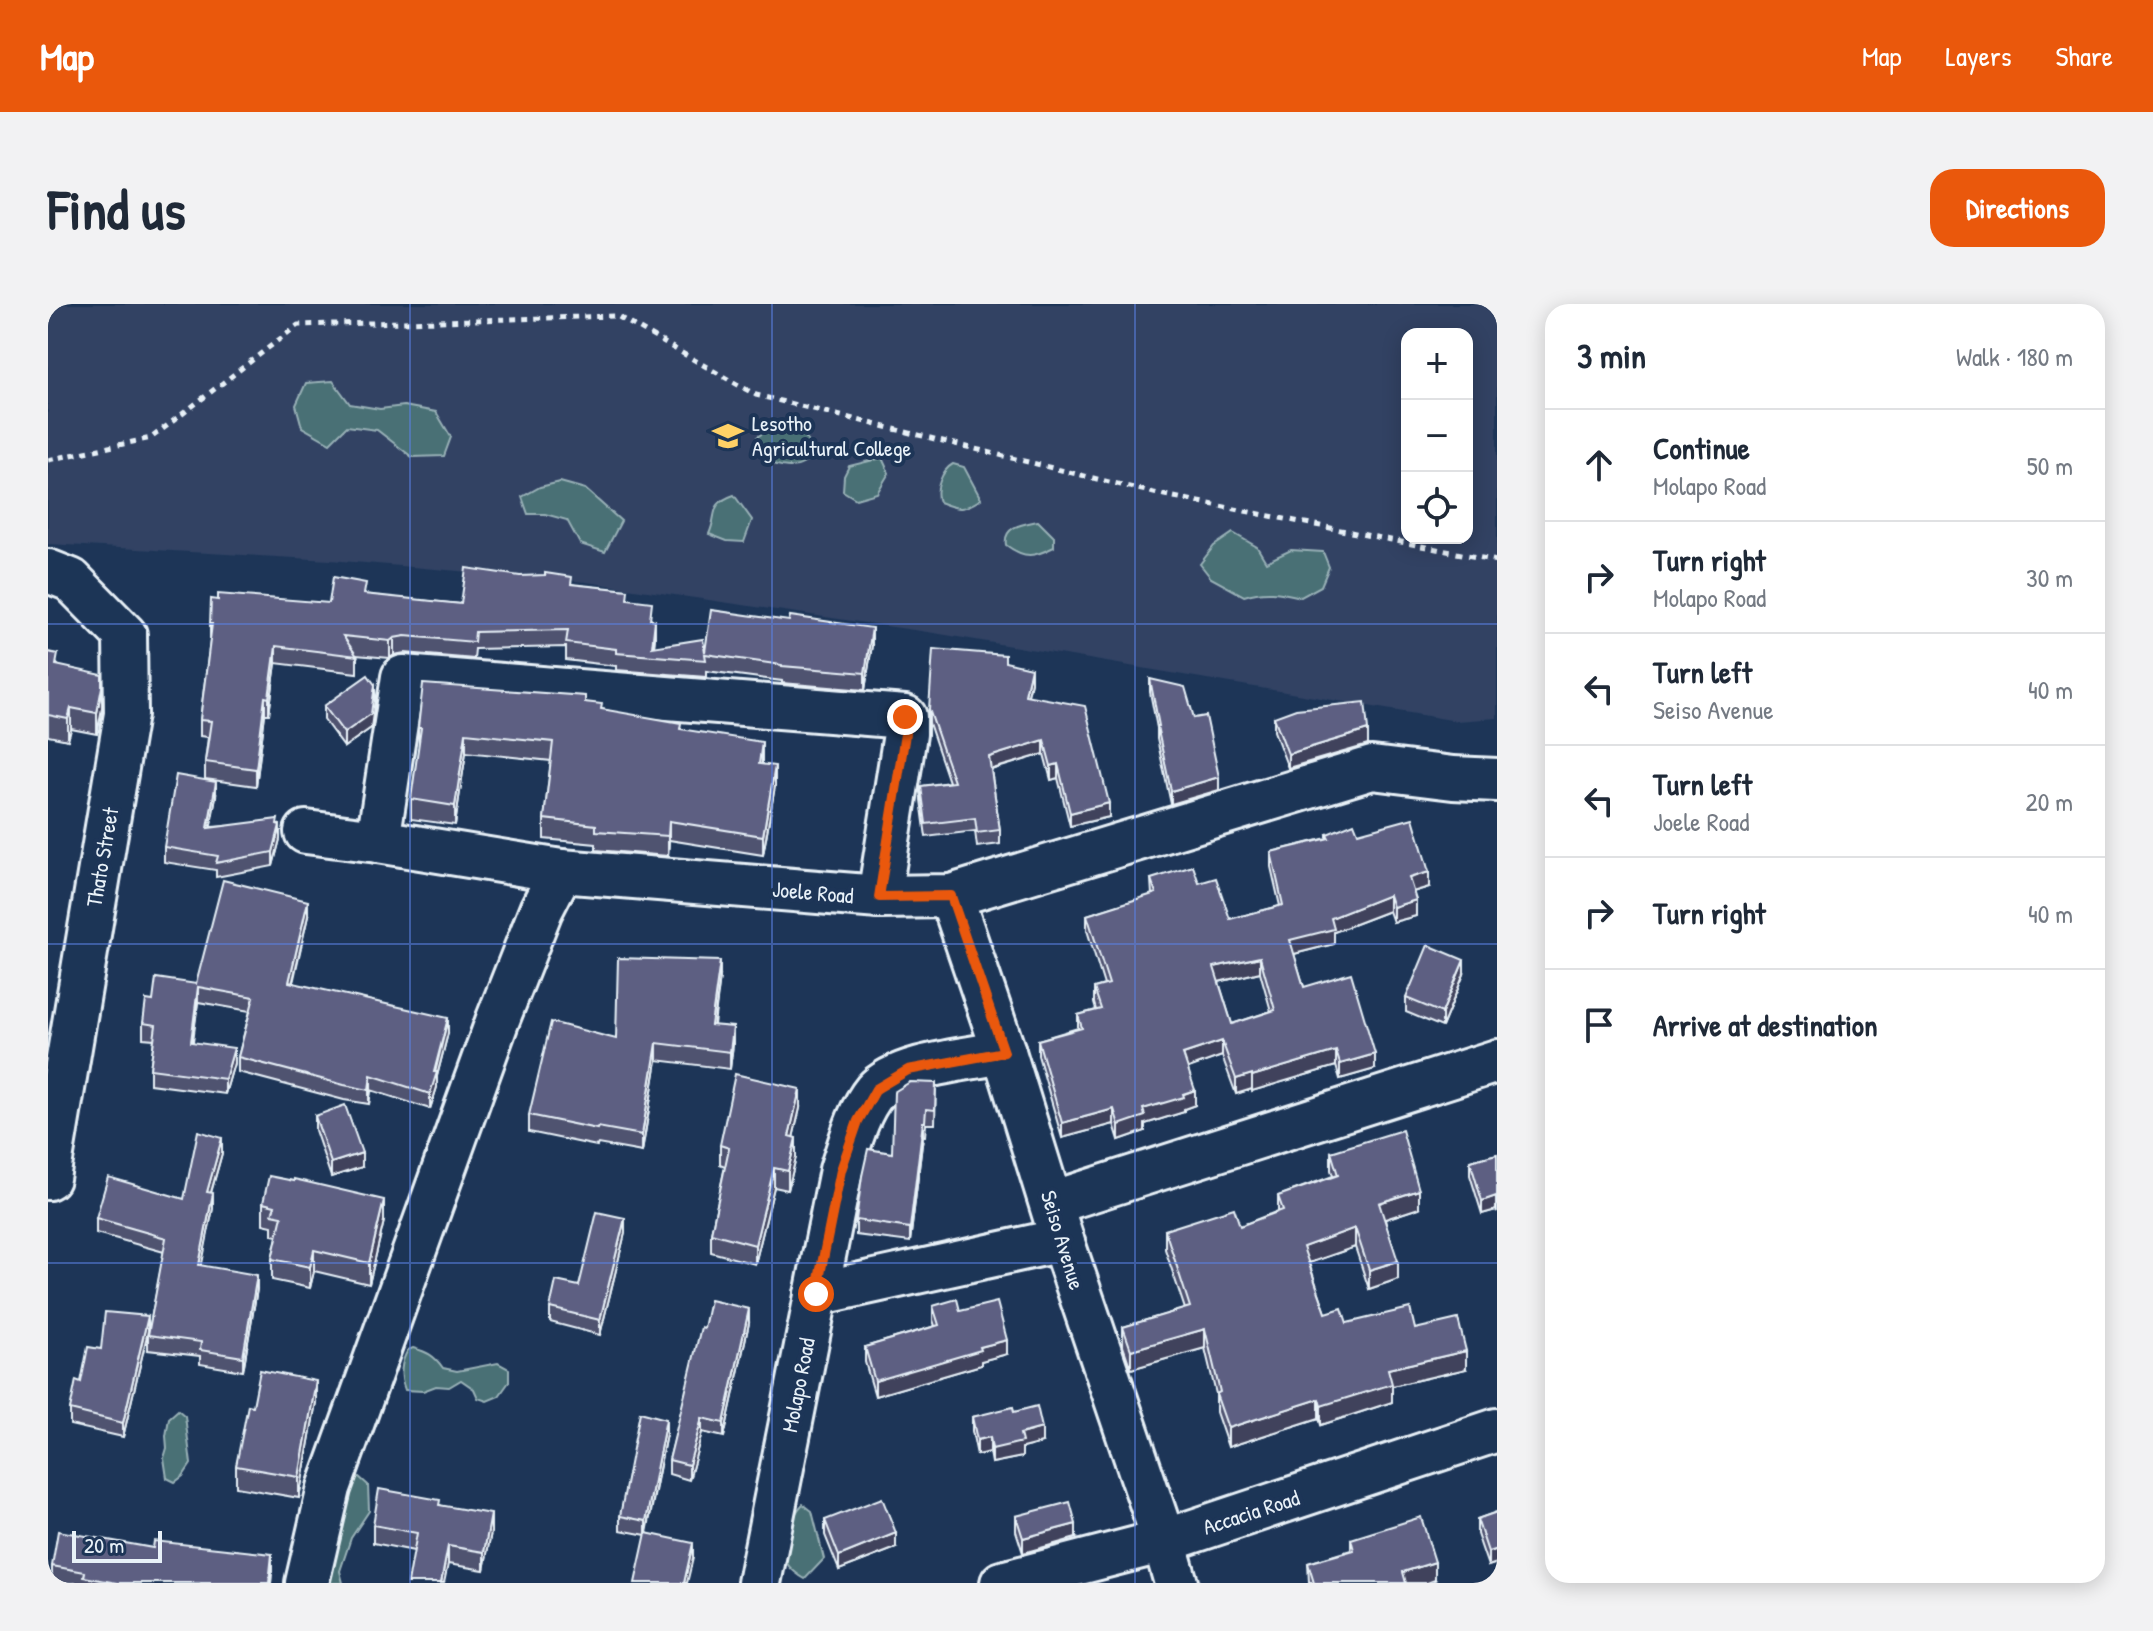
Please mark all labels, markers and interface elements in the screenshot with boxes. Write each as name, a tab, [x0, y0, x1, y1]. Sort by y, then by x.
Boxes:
text: Map	[40, 30, 94, 82]
text: Map	[1862, 37, 1902, 75]
text: Layers	[1946, 37, 2011, 75]
text: Share	[2055, 37, 2113, 75]
button: Directions	[1930, 169, 2105, 247]
text: Find us	[48, 171, 186, 246]
map controls	[1401, 328, 1473, 544]
button: +	[1401, 328, 1473, 400]
text: 3 min	[1577, 333, 1646, 379]
text: Walk · 180 m	[1956, 339, 2073, 374]
button: −	[1401, 400, 1473, 472]
place label: Lesotho Agricultural College	[752, 408, 911, 463]
school or university icon: Lesotho Agricultural College	[711, 419, 745, 453]
text: Continue	[1653, 428, 1750, 468]
icon: ahead	[1577, 443, 1621, 487]
text: 50 m	[2027, 448, 2073, 483]
text: Molapo Road	[1653, 468, 1766, 503]
button: locate	[1401, 472, 1473, 544]
text: Turn right	[1653, 540, 1766, 580]
icon: right	[1577, 555, 1621, 599]
text: 30 m	[2026, 560, 2073, 595]
text: Molapo Road	[1653, 580, 1766, 615]
text: Turn left	[1653, 652, 1752, 692]
icon: left	[1577, 667, 1621, 711]
text: 40 m	[2028, 672, 2073, 707]
text: Seiso Avenue	[1653, 692, 1774, 727]
route end	[887, 699, 923, 735]
text: Turn left	[1653, 764, 1752, 804]
icon: left	[1577, 779, 1621, 823]
text: 20 m	[2026, 784, 2073, 819]
street label: Thato Street	[78, 804, 126, 909]
text: Joele Road	[1653, 804, 1749, 839]
street label: Joele Road	[771, 874, 855, 911]
icon: right	[1577, 891, 1621, 935]
text: Turn right	[1653, 893, 1766, 933]
text: 40 m	[2028, 896, 2073, 931]
icon: arrive	[1577, 1003, 1621, 1047]
text: Arrive at destination	[1653, 1005, 1878, 1045]
street label: Seiso Avenue	[1034, 1187, 1092, 1293]
route start	[798, 1276, 834, 1312]
street label: Molapo Road	[774, 1335, 822, 1435]
street label: Accacia Road	[1199, 1482, 1303, 1542]
scale bar	[72, 1527, 162, 1563]
text: 20 m	[84, 1530, 124, 1560]

